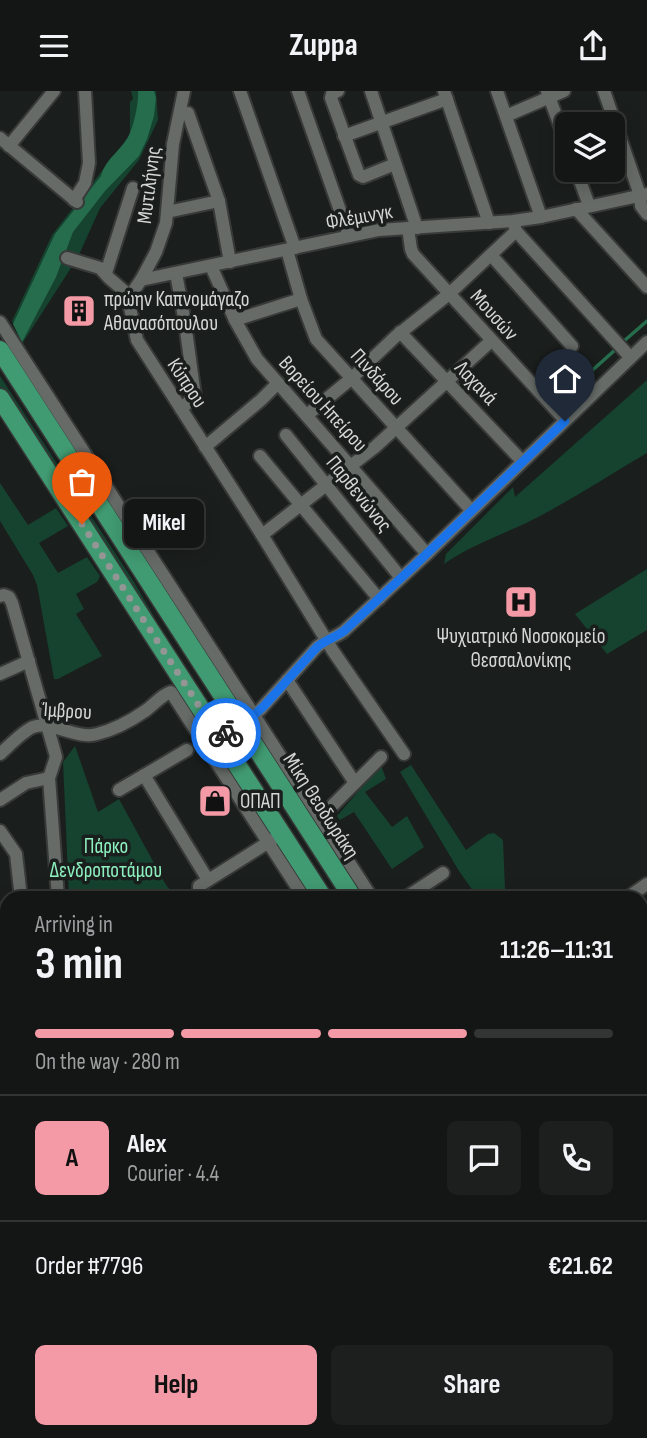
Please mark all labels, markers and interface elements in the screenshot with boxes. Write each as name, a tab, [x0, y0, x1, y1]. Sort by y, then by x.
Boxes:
text: Zuppa	[289, 26, 358, 65]
icon: menu	[35, 27, 73, 65]
icon: share	[574, 27, 612, 65]
map controls	[555, 112, 625, 182]
button: layers	[555, 112, 625, 182]
street label: Μυτιλήνης	[132, 145, 166, 225]
street label: Φλέμινγκ	[324, 199, 394, 235]
street label: Μουσών	[465, 284, 523, 346]
place label: πρώην Καπνομάγαζο Αθανασόπουλου	[103, 287, 250, 336]
building icon: πρώην Καπνομάγαζο Αθανασόπουλου	[60, 292, 98, 330]
street label: Πινδάρου	[345, 344, 409, 410]
pin	[535, 349, 595, 421]
street label: Βορείου Ηπείρου	[273, 351, 373, 457]
street label: Κύπρου	[162, 354, 212, 412]
street label: Λαχανά	[449, 355, 503, 410]
icon: home	[546, 360, 584, 398]
street label: Παρθενώνος	[321, 451, 397, 537]
pin	[52, 452, 112, 524]
icon: bag	[63, 463, 101, 501]
callout: Mikel	[124, 499, 204, 549]
text: Mikel	[143, 509, 185, 537]
hospital icon: Ψυχιατρικό Νοσοκομείο Θεσσαλονίκης	[502, 583, 540, 621]
place label: Ψυχιατρικό Νοσοκομείο Θεσσαλονίκης	[437, 624, 605, 673]
street label: Ίμβρου	[40, 697, 93, 725]
courier	[191, 698, 261, 768]
icon: bike	[207, 714, 245, 752]
street label: Μίκη Θεοδωράκη	[278, 748, 364, 864]
shop icon: ΟΠΑΠ	[196, 782, 234, 820]
place label: ΟΠΑΠ	[240, 789, 281, 814]
park label: Πάρκο Δενδροποτάμου	[50, 834, 162, 883]
text: Arriving in	[35, 911, 113, 939]
text: 11:26–11:31	[500, 935, 613, 966]
text: 3 min	[35, 937, 123, 992]
text: On the way · 280 m	[35, 1048, 180, 1076]
button: chat	[447, 1121, 521, 1195]
button: phone	[539, 1121, 613, 1195]
text: Alex	[127, 1129, 167, 1160]
text: A	[66, 1143, 78, 1174]
text: Courier · 4.4	[127, 1160, 219, 1188]
text: Order #7796	[35, 1251, 143, 1282]
text: €21.62	[548, 1251, 613, 1282]
button: Help	[35, 1345, 317, 1425]
button: Share	[331, 1345, 613, 1425]

